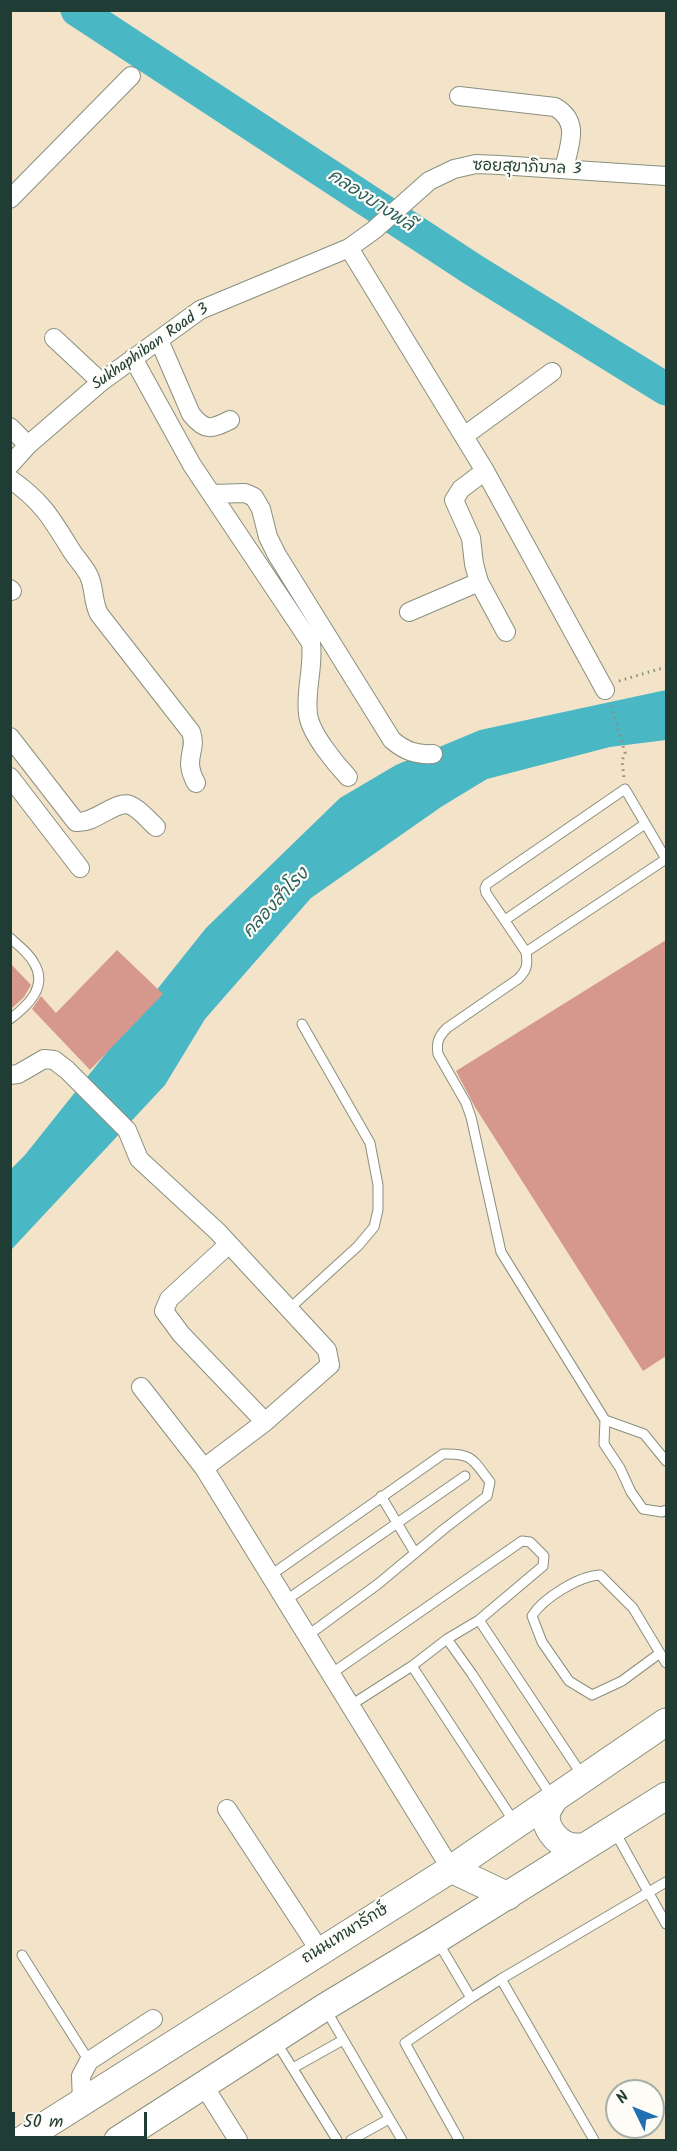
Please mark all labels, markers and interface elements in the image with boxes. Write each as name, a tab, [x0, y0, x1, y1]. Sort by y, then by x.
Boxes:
street label: ซอยสุขาภิบาล 3	[472, 158, 582, 180]
water label: คลองบางพลี	[323, 166, 417, 238]
street label: Sukhaphiban Road 3	[89, 300, 213, 396]
water label: คลองสำโรง	[239, 865, 315, 943]
street label: ถนนเทพารักษ์	[299, 1901, 393, 1969]
north arrow	[605, 2079, 665, 2139]
text: N	[610, 2086, 636, 2110]
scale bar	[15, 2100, 150, 2138]
text: 50 m	[23, 2108, 63, 2137]

